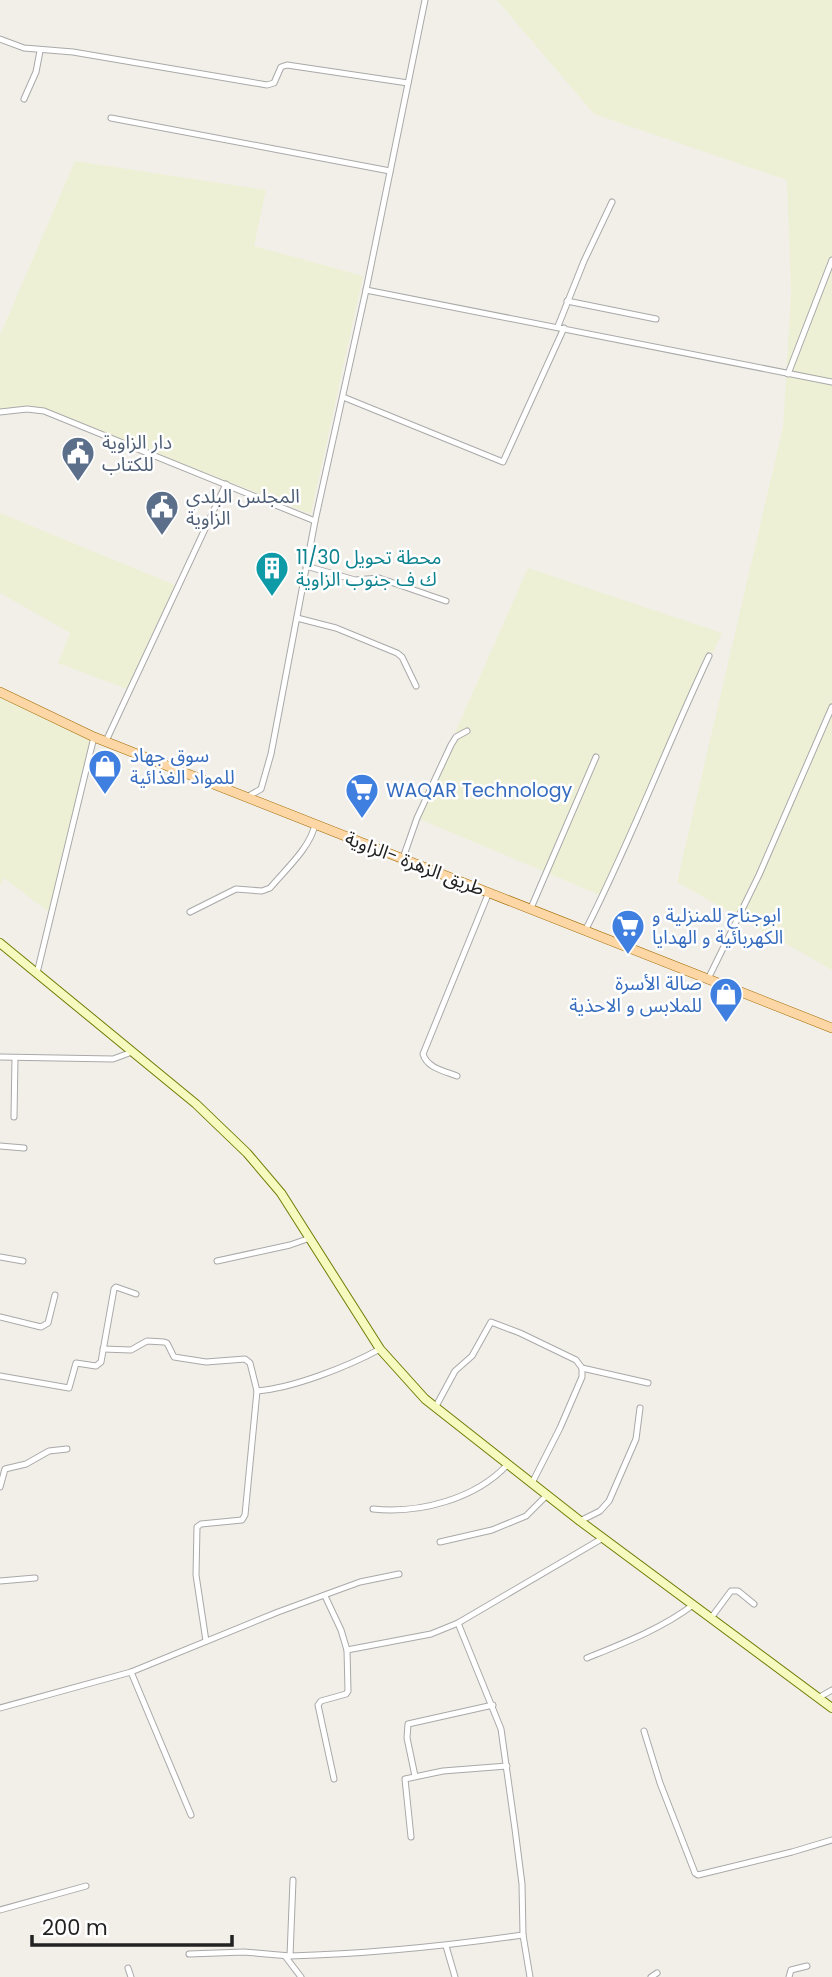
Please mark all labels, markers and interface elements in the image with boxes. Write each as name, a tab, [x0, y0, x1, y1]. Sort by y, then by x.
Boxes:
place label: دار الزاوية للكتاب	[102, 429, 172, 478]
public building icon: دار الزاوية للكتاب	[59, 434, 97, 483]
place label: المجلس البلدي الزاوية	[186, 483, 300, 532]
public building icon: المجلس البلدي الزاوية	[143, 488, 181, 537]
place label: محطة تحويل 11/30 ك ف جنوب الزاوية	[296, 544, 442, 593]
building icon: محطة تحويل 11/30 ك ف جنوب الزاوية	[253, 549, 291, 598]
place label: سوق جهاد للمواد الغذائية	[130, 742, 235, 791]
shop icon: سوق جهاد للمواد الغذائية	[86, 747, 124, 796]
supermarket icon: WAQAR Technology	[343, 771, 381, 820]
place label: WAQAR Technology	[386, 777, 573, 804]
street label: طريق الزهرة -الزاوية	[341, 824, 489, 903]
place label: ابوجناح للمنزلية و الكهربائية و الهدايا	[652, 902, 783, 951]
supermarket icon: ابوجناح للمنزلية و الكهربائية و الهدايا	[609, 907, 647, 956]
place label: صالة الأسرة للملابس و الاحذية	[569, 970, 702, 1019]
shop icon: صالة الأسرة للملابس و الاحذية	[707, 975, 745, 1024]
scale bar	[32, 1904, 231, 1948]
text: 200 m	[42, 1913, 108, 1942]

